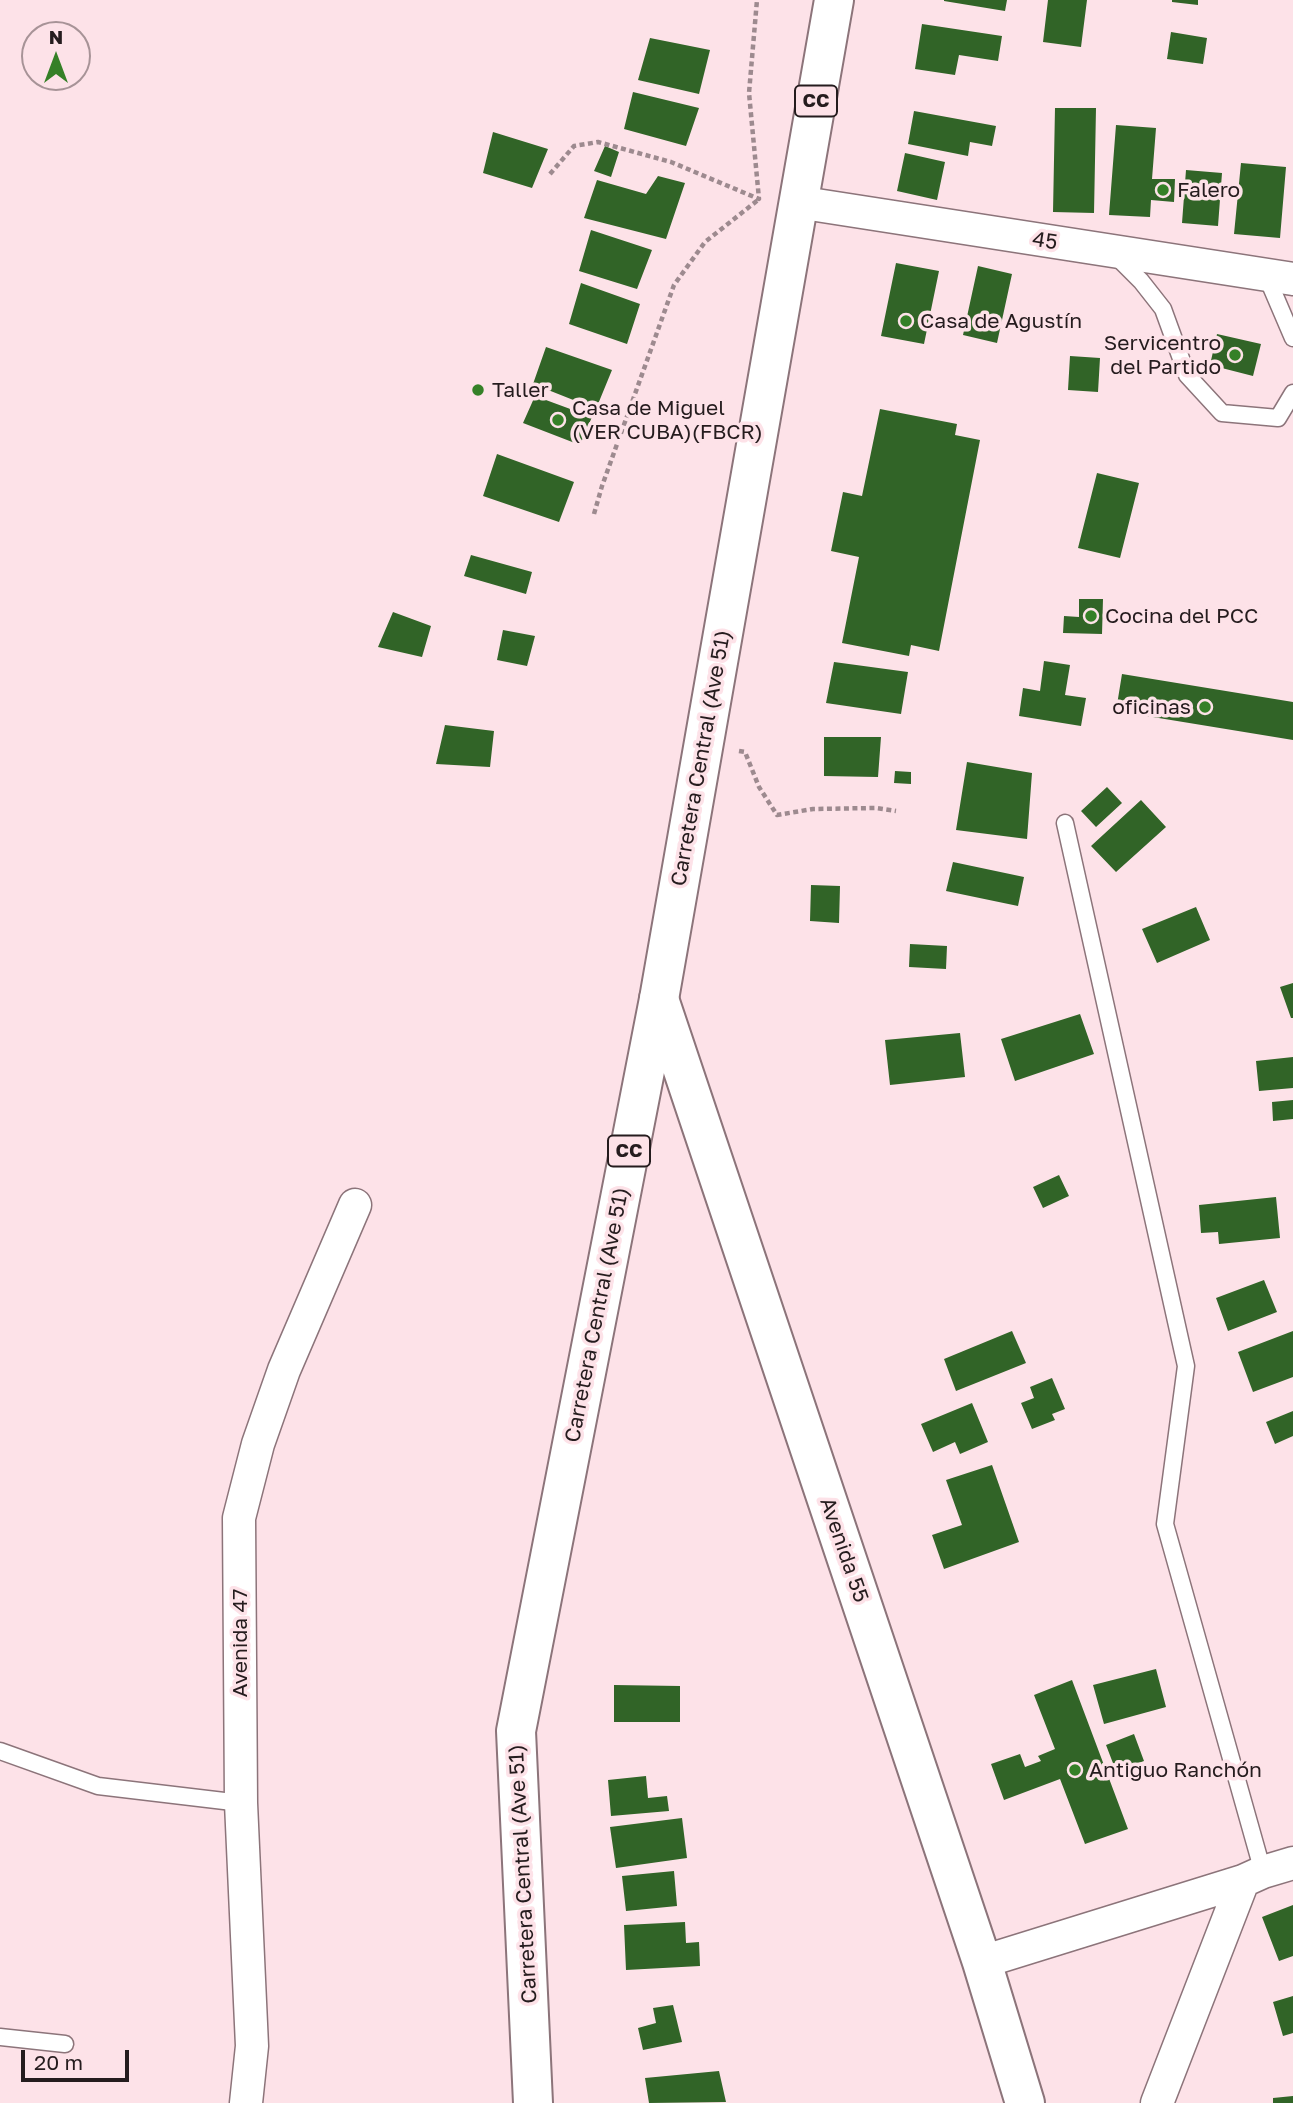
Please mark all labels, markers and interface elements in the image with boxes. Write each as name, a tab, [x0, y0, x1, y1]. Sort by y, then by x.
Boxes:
north arrow	[21, 21, 91, 91]
text: N	[49, 25, 63, 48]
road number: CC	[795, 86, 837, 116]
place label: Falero	[1177, 177, 1240, 203]
marker: Falero	[1155, 182, 1171, 198]
street label: 45	[1031, 227, 1059, 255]
place label: Casa de Agustín	[920, 308, 1082, 334]
marker: Casa de Agustín	[898, 313, 914, 329]
place label: Servicentro del Partido	[1104, 330, 1221, 380]
marker: Servicentro del Partido	[1227, 347, 1243, 363]
place label: Taller	[492, 377, 549, 403]
marker: Taller	[470, 382, 486, 398]
place label: Casa de Miguel (VER CUBA)(FBCR)	[572, 395, 763, 445]
marker: Casa de Miguel (VER CUBA)(FBCR)	[550, 412, 566, 428]
place label: Cocina del PCC	[1105, 603, 1258, 629]
marker: Cocina del PCC	[1083, 608, 1099, 624]
street label: Carretera Central (Ave 51)	[666, 628, 736, 888]
place label: oficinas	[1112, 694, 1191, 720]
marker: oficinas	[1197, 699, 1213, 715]
road number: CC	[608, 1135, 650, 1166]
street label: Carretera Central (Ave 51)	[560, 1185, 634, 1445]
street label: Avenida 55	[814, 1494, 874, 1606]
street label: Avenida 47	[227, 1589, 253, 1697]
street label: Carretera Central (Ave 51)	[504, 1744, 542, 2004]
place label: Antiguo Ranchón	[1089, 1757, 1262, 1783]
marker: Antiguo Ranchón	[1067, 1762, 1083, 1778]
scale bar	[24, 2036, 133, 2080]
text: 20 m	[34, 2049, 83, 2075]

